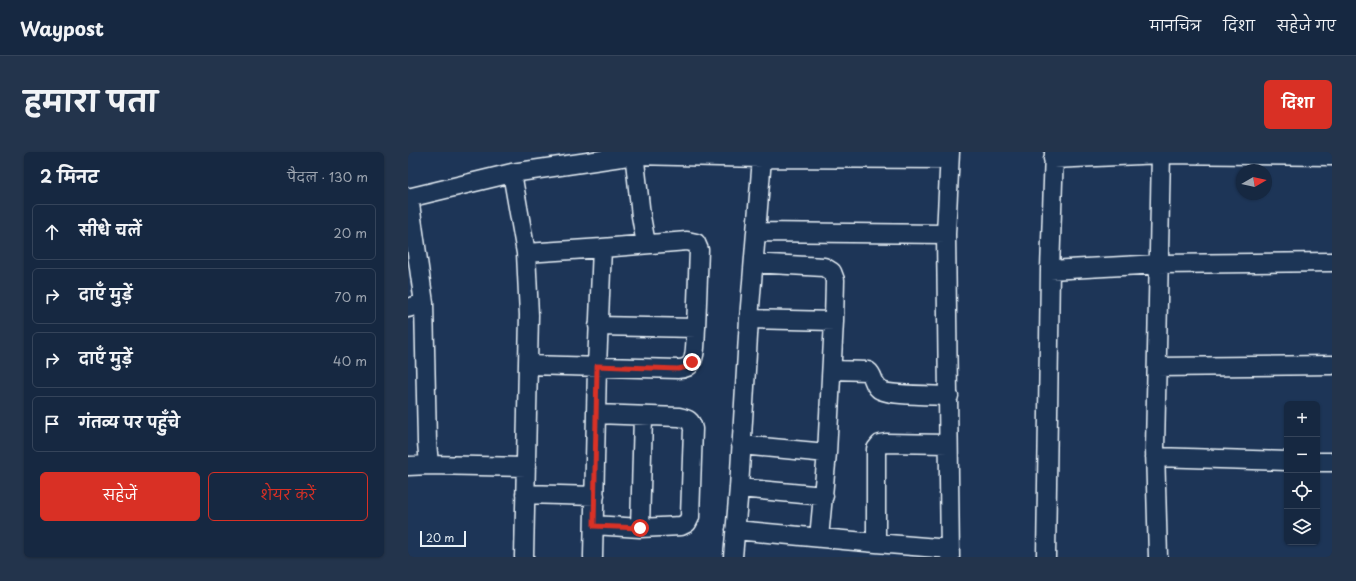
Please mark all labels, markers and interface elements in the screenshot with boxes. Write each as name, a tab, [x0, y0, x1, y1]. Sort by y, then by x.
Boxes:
text: Waypost	[20, 14, 104, 42]
text: मानचित्र	[1150, 15, 1201, 36]
text: दिशा	[1223, 15, 1255, 36]
text: सहेजे गए	[1277, 15, 1336, 36]
text: हमारा पता	[24, 79, 157, 122]
button: दिशा	[1264, 80, 1332, 129]
text: 2 मिनट	[40, 163, 99, 189]
north arrow	[1236, 164, 1272, 200]
text: पैदल · 130 m	[287, 167, 368, 186]
text: सीधे चलें	[79, 218, 141, 241]
icon: ahead	[41, 221, 63, 243]
text: 20 m	[333, 223, 367, 242]
text: दाएँ मुड़ें	[79, 282, 132, 305]
icon: right	[41, 285, 63, 307]
text: 70 m	[334, 287, 367, 306]
text: दाएँ मुड़ें	[79, 346, 132, 369]
icon: right	[41, 349, 63, 371]
text: 40 m	[333, 351, 367, 370]
route end	[683, 353, 701, 371]
map controls	[1284, 401, 1320, 545]
button: +	[1284, 401, 1320, 437]
text: गंतव्य पर पहुँचे	[79, 410, 180, 433]
icon: arrive	[41, 413, 63, 435]
button: −	[1284, 437, 1320, 473]
button: सहेजें	[40, 472, 200, 521]
button: शेयर करें	[208, 472, 368, 521]
button: locate	[1284, 473, 1320, 509]
button: layers	[1284, 509, 1320, 545]
route start	[631, 519, 649, 537]
scale bar	[420, 529, 466, 548]
text: 20 m	[426, 529, 454, 546]

